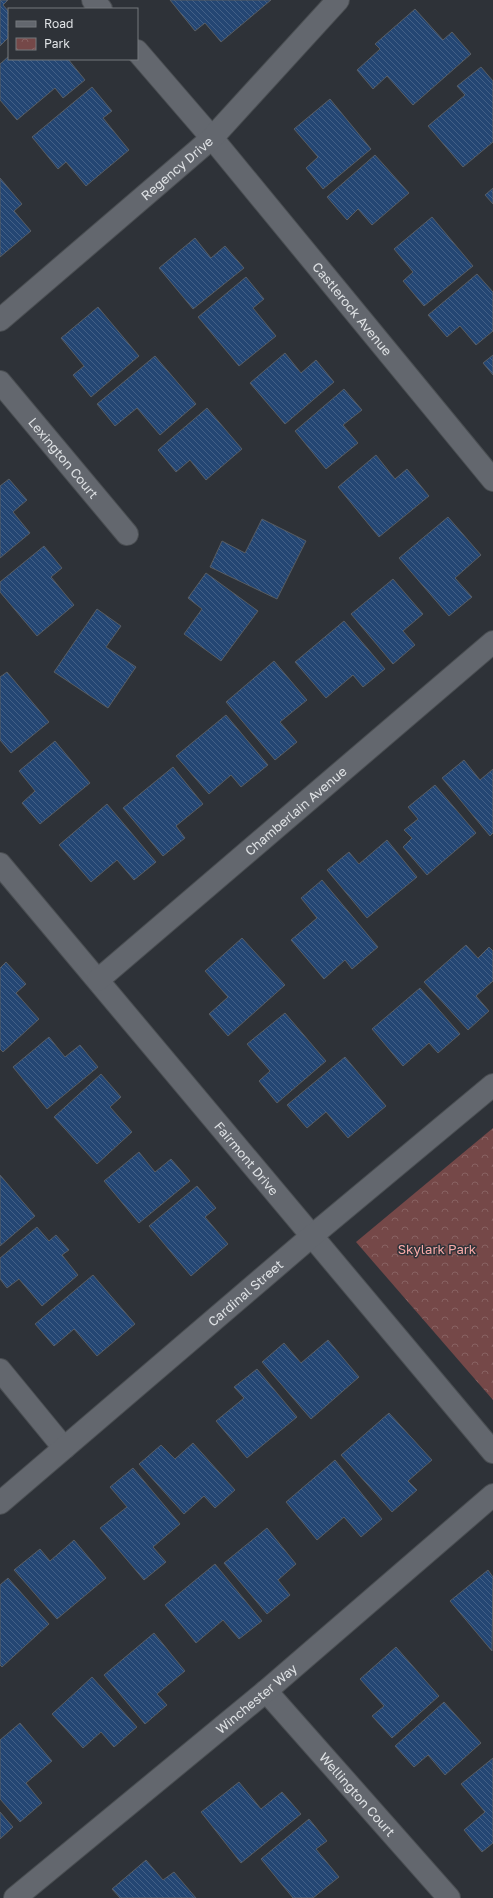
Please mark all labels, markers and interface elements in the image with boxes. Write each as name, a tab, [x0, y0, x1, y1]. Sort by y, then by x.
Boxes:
legend	[8, 8, 138, 60]
text: Road	[44, 16, 73, 31]
text: Park	[44, 36, 70, 51]
street label: Regency Drive	[138, 133, 216, 203]
street label: Castlerock Avenue	[309, 259, 395, 359]
street label: Lexington Court	[25, 414, 102, 502]
street label: Chamberlain Avenue	[242, 763, 350, 859]
street label: Fairmont Drive	[211, 1118, 282, 1198]
park label: Skylark Park	[398, 1241, 477, 1257]
street label: Cardinal Street	[204, 1256, 286, 1330]
street label: Winchester Way	[212, 1660, 301, 1737]
street label: Wellington Court	[316, 1749, 399, 1840]

